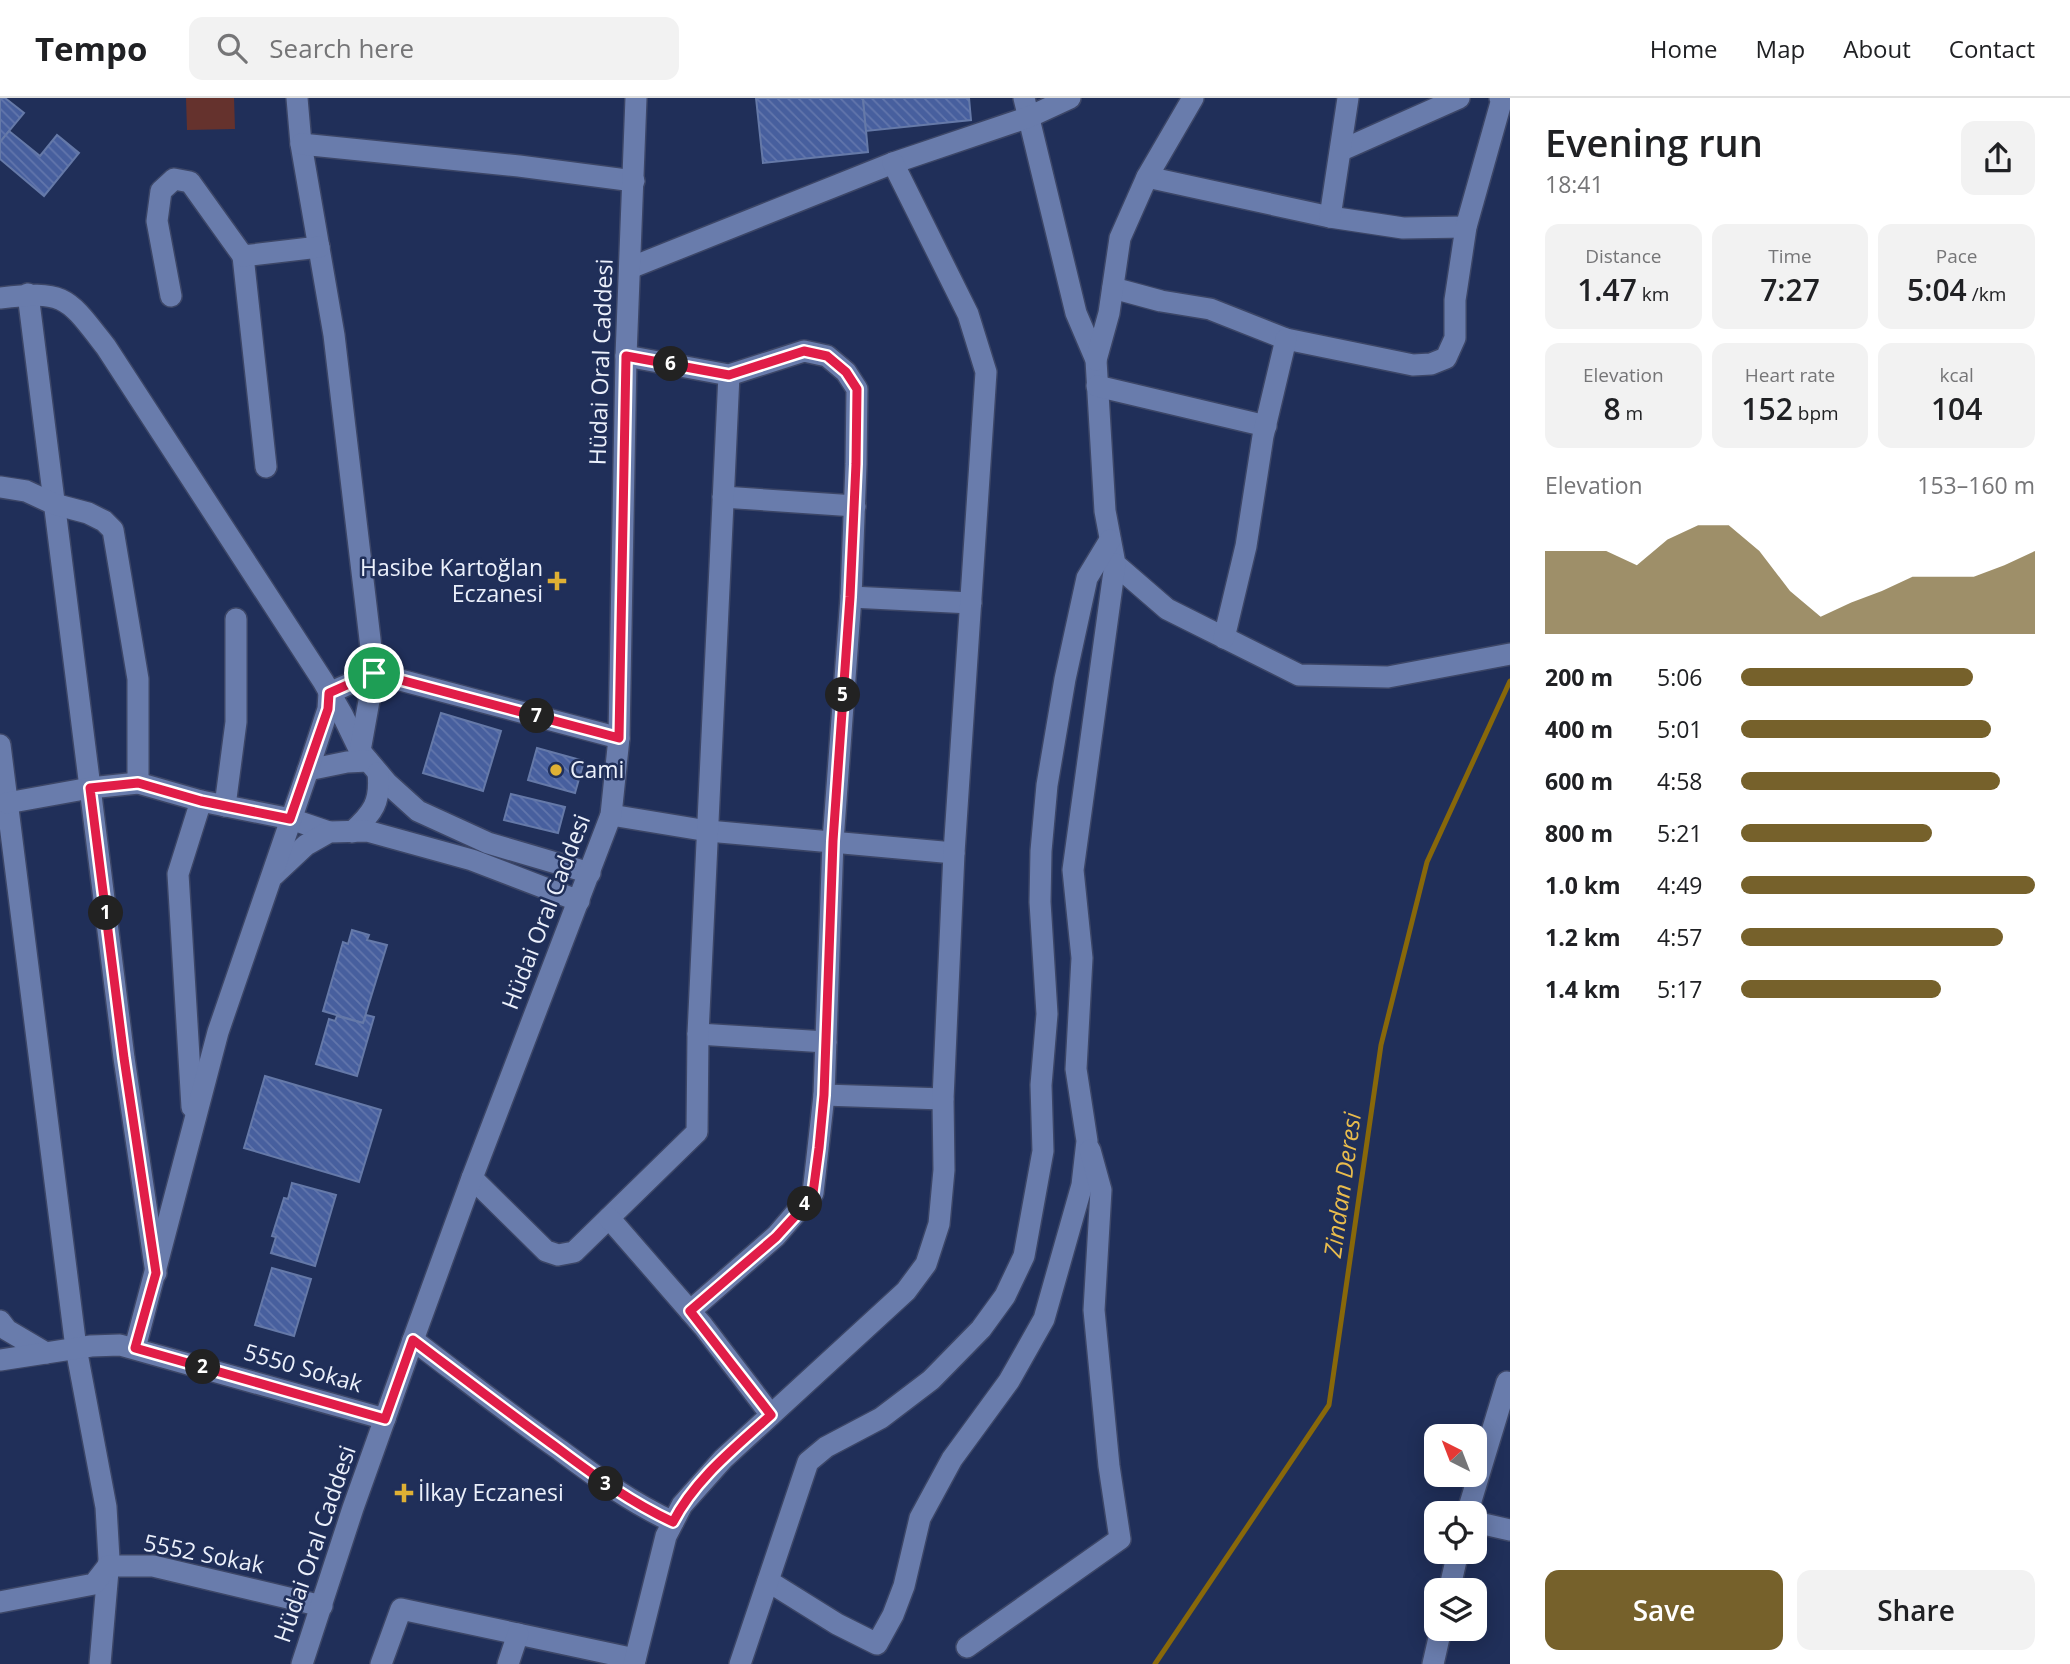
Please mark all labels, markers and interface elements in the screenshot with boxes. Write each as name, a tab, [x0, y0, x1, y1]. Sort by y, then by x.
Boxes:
search box	[189, 17, 679, 80]
text: Tempo	[35, 26, 147, 71]
icon: search	[213, 29, 251, 67]
text: Search here	[269, 30, 414, 66]
text: Home	[1650, 32, 1718, 65]
text: Map	[1756, 32, 1805, 65]
text: About	[1843, 32, 1911, 65]
text: Contact	[1949, 32, 2035, 65]
text: Evening run	[1545, 116, 1763, 168]
button: share	[1961, 121, 2035, 195]
text: 18:41	[1545, 168, 1604, 200]
text: Distance	[1585, 243, 1662, 269]
text: Time	[1768, 243, 1812, 269]
text: Pace	[1936, 243, 1978, 269]
street label: Hüdai Oral Caddesi	[580, 258, 620, 466]
text: 1.47	[1577, 269, 1637, 310]
text: 7:27	[1760, 269, 1820, 310]
text: 5:04	[1907, 269, 1967, 310]
text: km	[1637, 281, 1669, 307]
text: /km	[1967, 281, 2006, 307]
pin: 6	[654, 346, 688, 382]
text: 6	[665, 350, 676, 376]
text: Elevation	[1583, 362, 1664, 388]
text: Heart rate	[1745, 362, 1835, 388]
text: kcal	[1939, 362, 1974, 388]
text: 8	[1603, 388, 1621, 429]
text: 152	[1741, 388, 1793, 429]
text: 104	[1931, 388, 1982, 429]
text: m	[1621, 400, 1643, 426]
text: bpm	[1793, 400, 1839, 426]
text: Elevation	[1545, 469, 1643, 501]
text: 153–160 m	[1917, 469, 2035, 501]
place label: Hasibe Kartoğlan Eczanesi	[360, 551, 543, 609]
marker: Hasibe Kartoğlan Eczanesi	[549, 573, 565, 589]
pin	[344, 643, 404, 703]
icon: arrive	[355, 654, 393, 692]
text: 200 m	[1545, 661, 1613, 693]
text: 5:06	[1657, 661, 1703, 693]
pin: 5	[826, 678, 860, 712]
text: 5	[837, 681, 848, 707]
pin: 7	[520, 698, 554, 734]
text: 7	[531, 702, 542, 728]
text: 400 m	[1545, 713, 1613, 745]
text: 5:01	[1657, 713, 1703, 745]
place label: Cami	[570, 753, 624, 785]
marker: Cami	[548, 762, 564, 778]
text: 600 m	[1545, 765, 1613, 797]
text: 4:58	[1657, 765, 1703, 797]
street label: Hüdai Oral Caddesi	[493, 809, 597, 1014]
text: 800 m	[1545, 817, 1613, 849]
text: 5:21	[1657, 817, 1703, 849]
text: 1.0 km	[1545, 869, 1621, 901]
text: 4:49	[1657, 869, 1703, 901]
pin: 1	[88, 896, 124, 930]
text: 1	[100, 899, 111, 925]
text: 1.2 km	[1545, 921, 1621, 953]
text: 4:57	[1657, 921, 1703, 953]
text: 1.4 km	[1545, 973, 1621, 1005]
text: 5:17	[1657, 973, 1703, 1005]
water label: Zindan Deresi	[1315, 1109, 1368, 1260]
pin: 4	[788, 1186, 822, 1222]
text: 4	[799, 1190, 810, 1216]
street label: 5550 Sokak	[240, 1335, 366, 1399]
pin: 2	[186, 1350, 220, 1384]
text: 2	[197, 1353, 208, 1379]
north arrow	[1424, 1424, 1488, 1488]
map controls	[1424, 1424, 1487, 1641]
street label: Hüdai Oral Caddesi	[265, 1441, 363, 1647]
pin: 3	[588, 1466, 624, 1502]
text: 3	[600, 1470, 611, 1496]
place label: İlkay Eczanesi	[418, 1476, 564, 1508]
marker: İlkay Eczanesi	[396, 1485, 412, 1501]
button: locate	[1424, 1501, 1487, 1564]
street label: 5552 Sokak	[141, 1526, 267, 1580]
button: Save	[1545, 1570, 1783, 1650]
button: Share	[1797, 1570, 2035, 1650]
button: layers	[1424, 1578, 1487, 1641]

